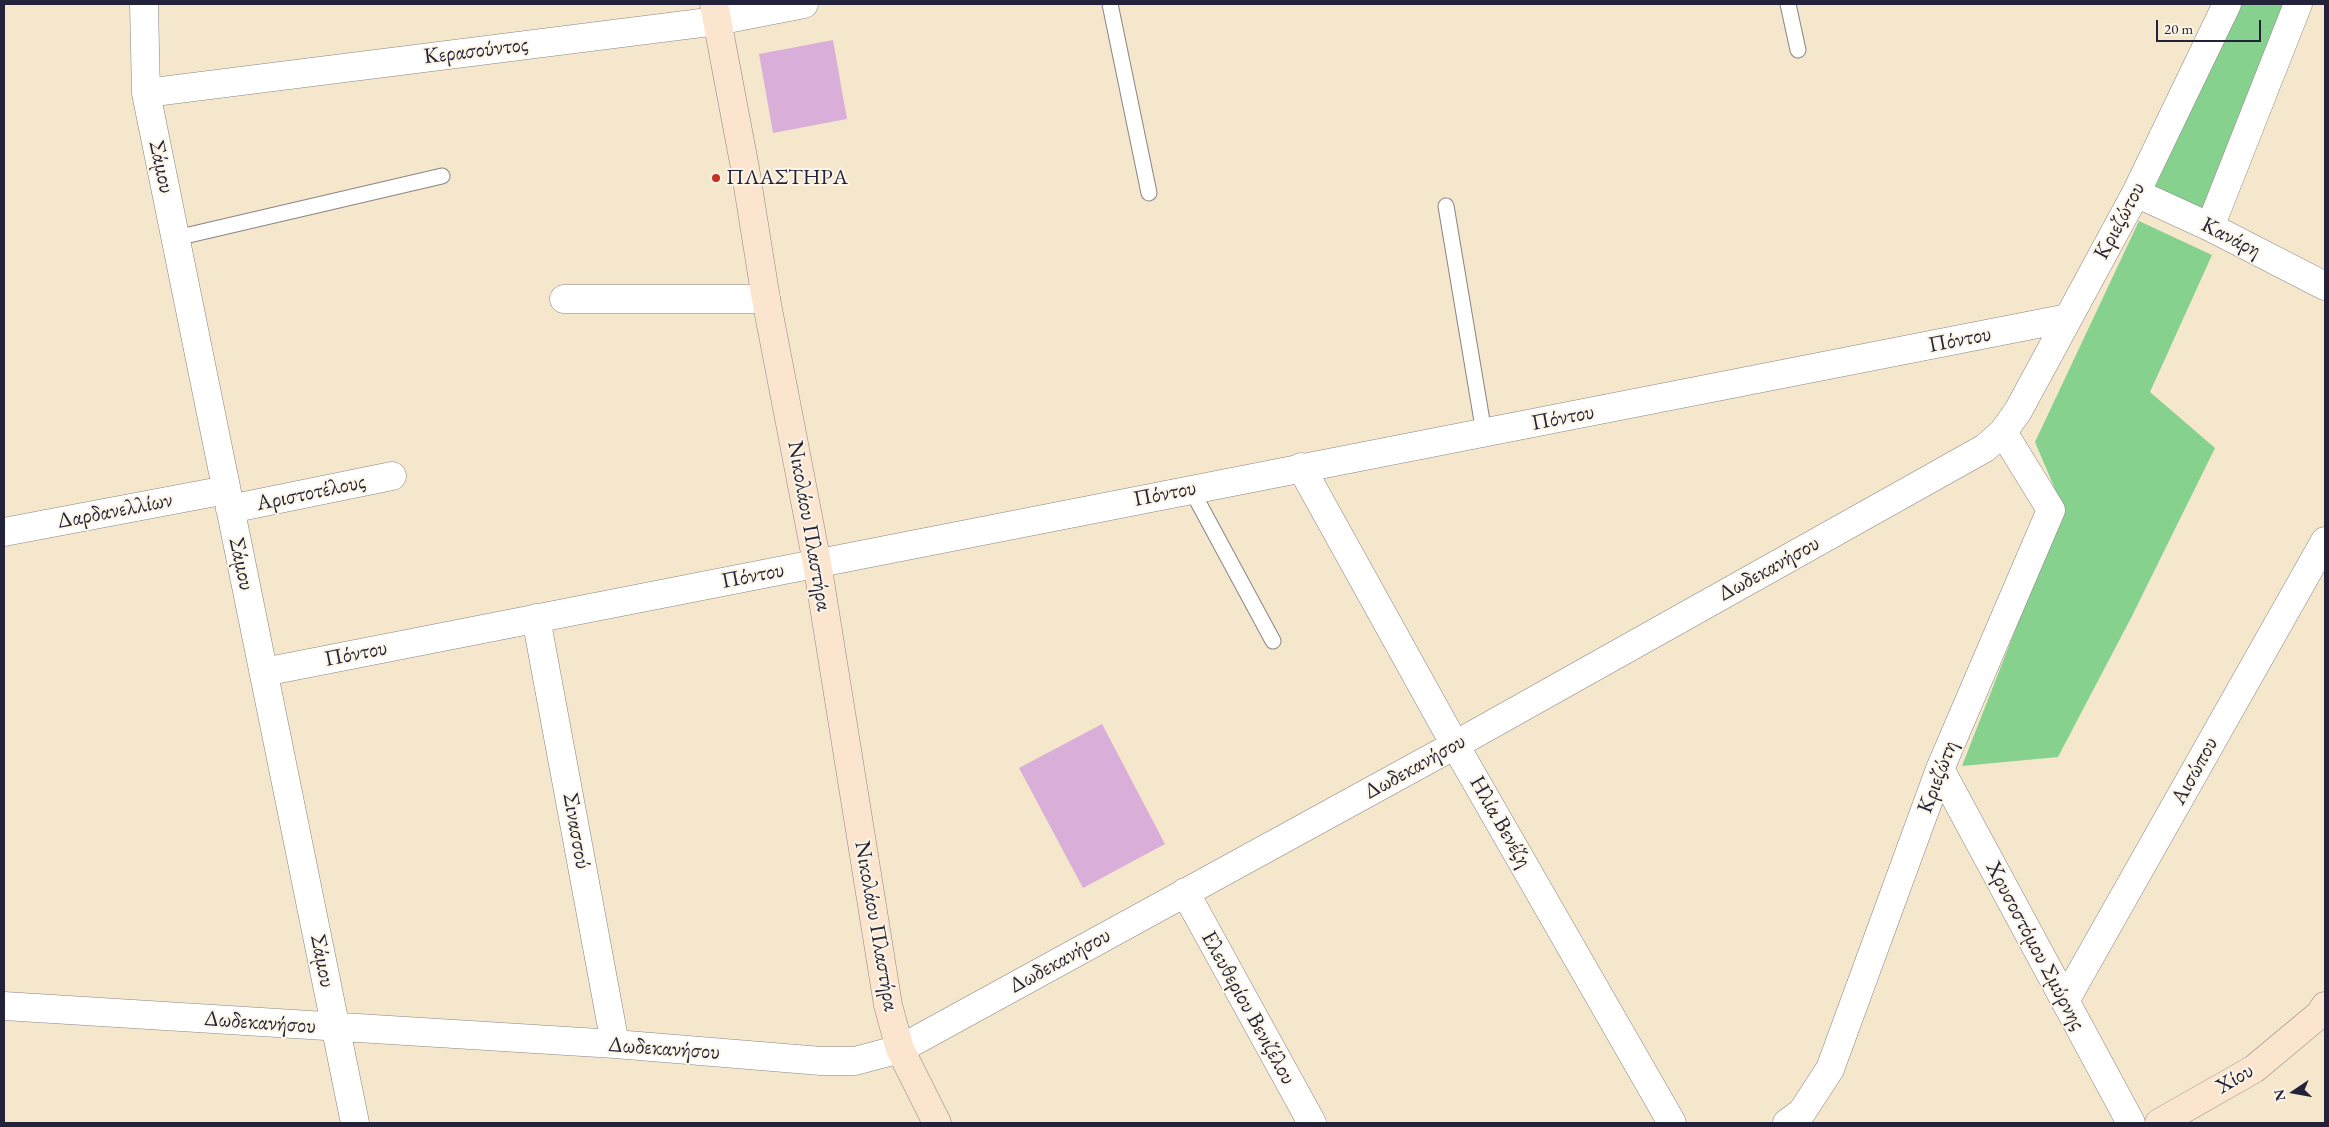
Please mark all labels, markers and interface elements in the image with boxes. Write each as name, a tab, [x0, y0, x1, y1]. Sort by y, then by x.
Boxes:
scale bar	[2159, 10, 2264, 42]
text: 20 m	[2164, 19, 2193, 38]
street label: Κερασούντος	[422, 32, 530, 70]
street label: Σάμου	[143, 138, 179, 196]
place label: ΠΛΑΣΤΗΡΑ	[726, 165, 848, 191]
marker: ΠΛΑΣΤΗΡΑ	[710, 172, 722, 184]
street label: Κριεζώτου	[2089, 178, 2151, 264]
street label: Κανάρη	[2197, 212, 2265, 264]
street label: Πόντου	[1926, 321, 1994, 359]
street label: Πόντου	[1529, 399, 1597, 437]
street label: Νικολάου Πλαστήρα	[781, 439, 837, 613]
street label: Αριστοτέλους	[254, 469, 368, 517]
street label: Πόντου	[1131, 475, 1199, 513]
street label: Δαρδανελλίων	[55, 487, 175, 535]
street label: Δωδεκανήσου	[1714, 530, 1824, 608]
street label: Σάμου	[223, 535, 259, 593]
street label: Πόντου	[719, 557, 787, 595]
street label: Πόντου	[322, 635, 390, 673]
street label: Δωδεκανήσου	[1360, 728, 1470, 806]
street label: Αισώπου	[2166, 733, 2224, 809]
street label: Κριεζώτη	[1912, 737, 1964, 817]
street label: Ηλία Βενέζη	[1463, 771, 1537, 873]
street label: Σινασσού	[556, 791, 596, 871]
street label: Νικολάου Πλαστήρα	[848, 839, 904, 1013]
street label: Χρυσοστόμου Σμύρνης	[1979, 857, 2091, 1035]
street label: Δωδεκανήσου	[1005, 922, 1115, 1000]
street label: Ελευθερίου Βενιζέλου	[1195, 927, 1301, 1089]
street label: Σάμου	[304, 932, 340, 990]
street label: Δωδεκανήσου	[203, 1006, 317, 1040]
street label: Δωδεκανήσου	[607, 1032, 721, 1066]
street label: Χίου	[2211, 1058, 2259, 1100]
north arrow	[2269, 1067, 2319, 1117]
text: N	[2269, 1088, 2289, 1103]

